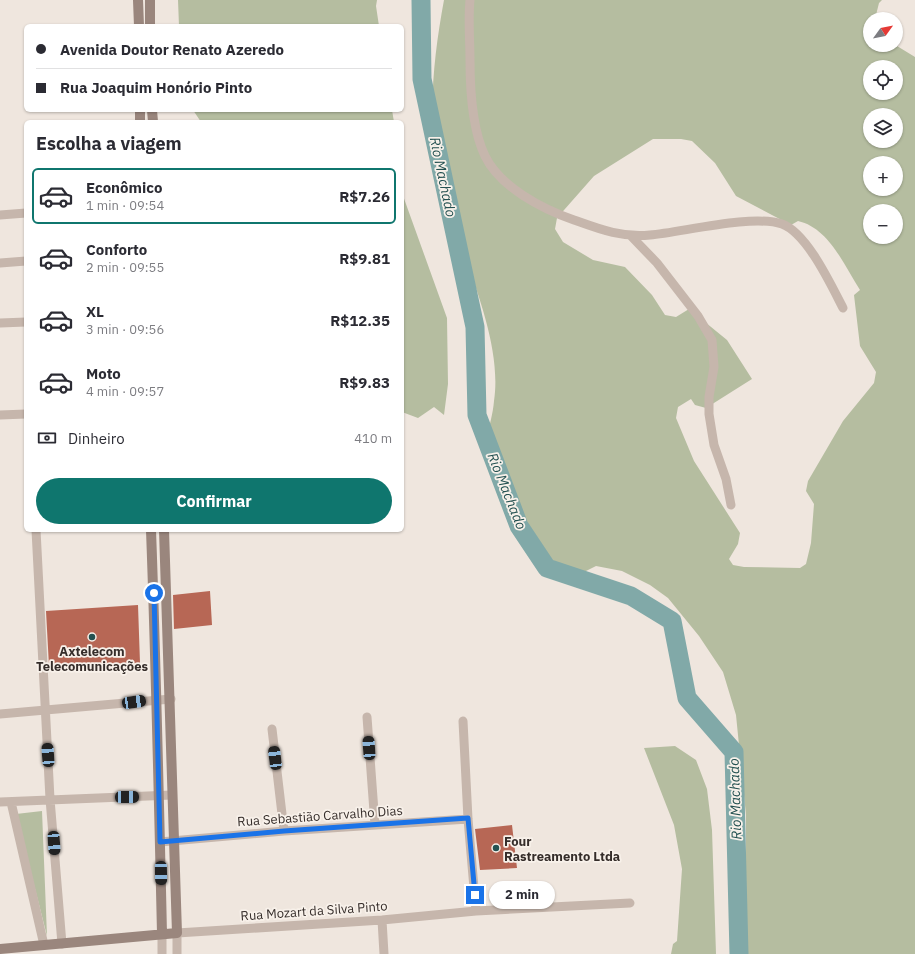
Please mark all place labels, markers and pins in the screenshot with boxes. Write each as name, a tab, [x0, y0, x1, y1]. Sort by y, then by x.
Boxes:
marker: Axtelecom Telecomunicações	[87, 632, 97, 642]
place label: Axtelecom Telecomunicações	[36, 643, 148, 675]
place label: Four Rastreamento Ltda	[504, 833, 620, 865]
marker: Four Rastreamento Ltda	[491, 843, 501, 853]

